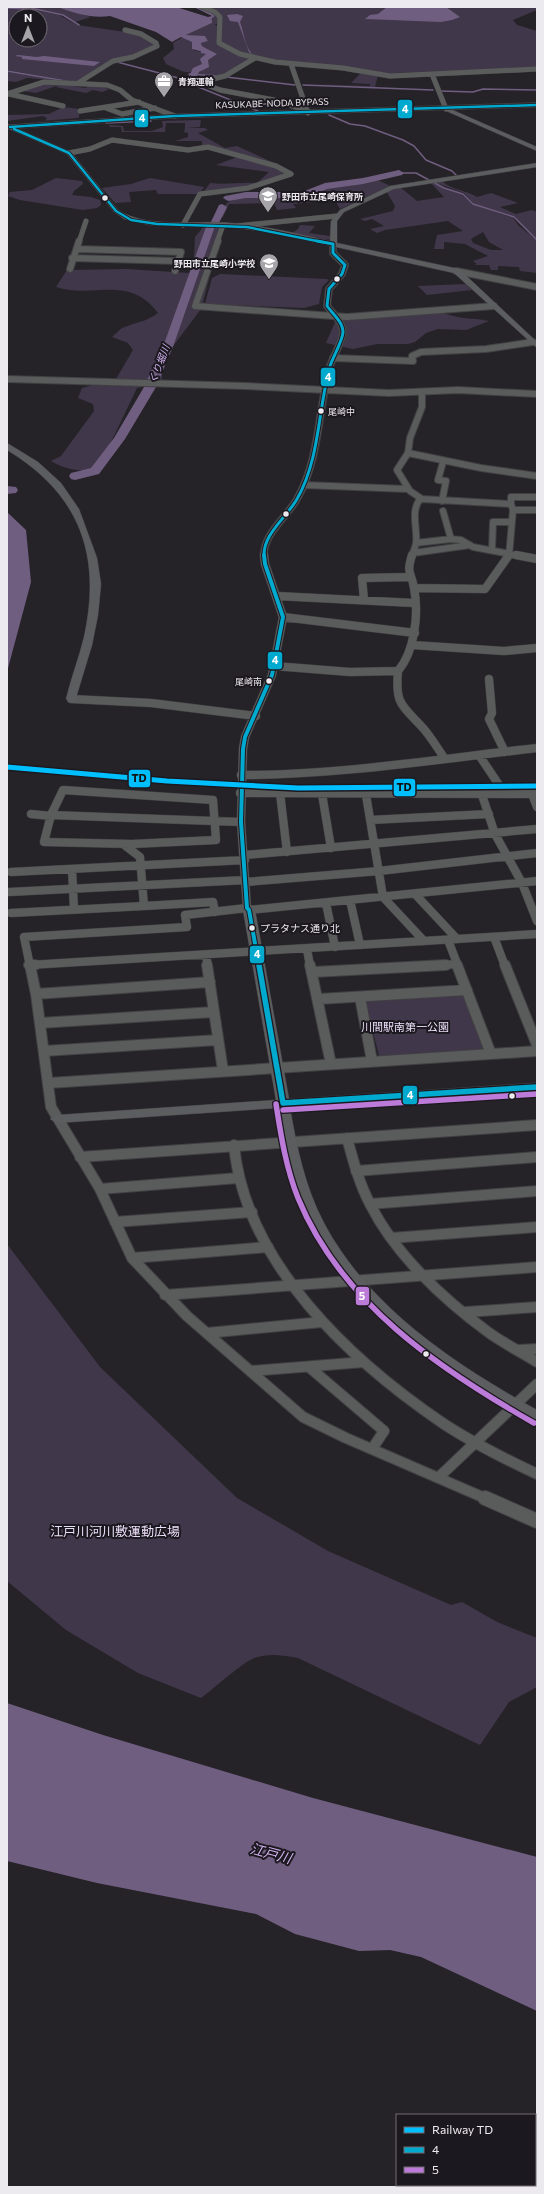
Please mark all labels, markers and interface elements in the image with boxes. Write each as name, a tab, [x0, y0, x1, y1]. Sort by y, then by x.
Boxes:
north arrow	[8, 8, 48, 48]
text: N	[24, 11, 32, 24]
office icon: 青翔運輸	[153, 70, 175, 98]
place label: 青翔運輸	[178, 76, 214, 87]
street label: KASUKABE-NODA BYPASS	[215, 96, 329, 110]
line badge: 4	[397, 99, 413, 119]
text: 4	[402, 102, 409, 115]
line badge: 4	[134, 109, 149, 128]
text: 4	[139, 111, 146, 124]
school or university icon: 野田市立尾崎保育所	[257, 185, 279, 213]
place label: 野田市立尾崎保育所	[282, 191, 363, 202]
unlabelled marker	[100, 193, 110, 203]
school or university icon: 野田市立尾崎小学校	[258, 252, 280, 280]
place label: 野田市立尾崎小学校	[174, 258, 256, 269]
unlabelled marker	[332, 274, 342, 284]
water label: くり堀川	[146, 342, 172, 385]
line badge: 4	[320, 367, 336, 387]
text: 4	[325, 370, 332, 383]
marker: 尾崎中	[316, 406, 326, 416]
place label: 尾崎中	[328, 406, 355, 417]
unlabelled marker	[281, 509, 291, 519]
line badge: 4	[267, 651, 283, 670]
text: 4	[272, 653, 279, 666]
place label: 尾崎南	[235, 676, 262, 687]
marker: 尾崎南	[264, 676, 274, 686]
line badge: TD	[128, 769, 151, 788]
text: TD	[131, 771, 147, 784]
line badge: TD	[393, 778, 416, 797]
text: TD	[396, 780, 412, 793]
place label: プラタナス通り北	[260, 922, 340, 934]
marker: プラタナス通り北	[247, 923, 257, 933]
line badge: 4	[249, 945, 265, 964]
text: 4	[254, 947, 261, 960]
park label: 川間駅南第一公園	[361, 1020, 449, 1033]
line badge: 4	[402, 1085, 418, 1105]
text: 4	[407, 1088, 414, 1101]
unlabelled marker	[507, 1091, 517, 1101]
line badge: 5	[355, 1286, 370, 1306]
text: 5	[359, 1289, 365, 1302]
unlabelled marker	[421, 1349, 431, 1359]
park label: 江戸川河川敷運動広場	[50, 1523, 180, 1539]
water label: 江戸川	[249, 1839, 295, 1867]
legend	[396, 2114, 536, 2186]
text: Railway TD	[432, 2122, 493, 2136]
text: 4	[432, 2142, 439, 2156]
text: 5	[432, 2162, 439, 2176]

